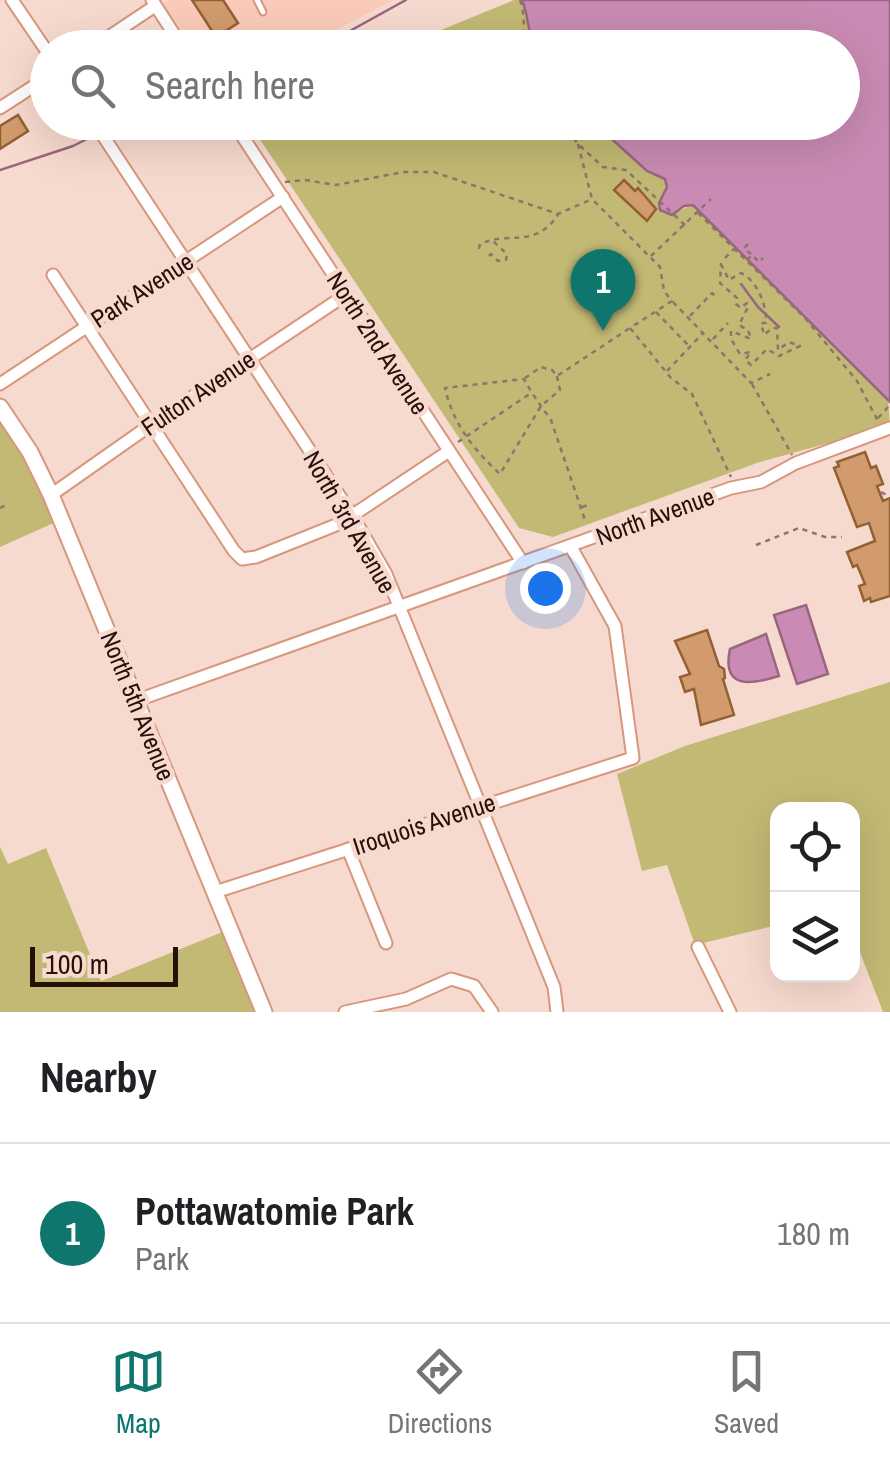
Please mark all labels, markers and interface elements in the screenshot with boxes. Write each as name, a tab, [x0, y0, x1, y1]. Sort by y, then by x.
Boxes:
search box	[30, 30, 860, 140]
icon: search	[65, 58, 120, 113]
text: Search here	[145, 60, 315, 111]
street label: Park Avenue	[84, 244, 200, 336]
pin: 1	[570, 248, 636, 331]
street label: North 2nd Avenue	[319, 265, 437, 421]
street label: Fulton Avenue	[134, 342, 262, 444]
street label: North 3rd Avenue	[295, 445, 405, 599]
street label: North Avenue	[591, 479, 719, 553]
your location	[520, 563, 571, 614]
street label: North 5th Avenue	[93, 626, 183, 786]
street label: Iroquois Avenue	[348, 785, 500, 863]
map controls	[770, 802, 860, 982]
button: locate	[770, 802, 860, 892]
button: layers	[770, 892, 860, 982]
scale bar	[30, 942, 178, 986]
text: 100 m	[45, 945, 109, 983]
text: Nearby	[40, 1049, 157, 1105]
text: Pottawatomie Park	[135, 1186, 414, 1237]
text: 1	[65, 1212, 80, 1255]
text: 180 m	[777, 1212, 850, 1255]
text: Park	[135, 1237, 189, 1280]
tab: Map	[111, 1344, 166, 1442]
tab: Directions	[388, 1344, 492, 1442]
tab: Saved	[714, 1344, 779, 1442]

